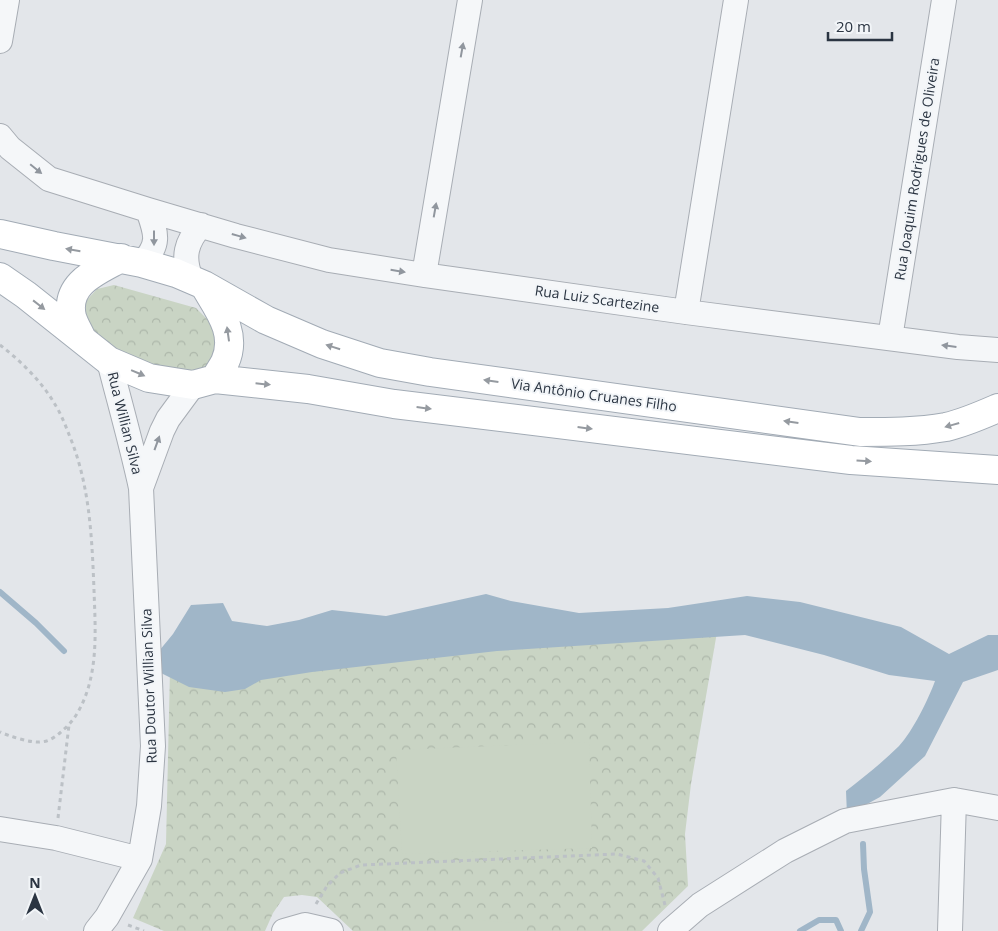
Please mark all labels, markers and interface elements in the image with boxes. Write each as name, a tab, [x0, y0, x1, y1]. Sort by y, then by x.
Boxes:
scale bar	[828, 10, 892, 42]
text: 20 m	[836, 16, 871, 36]
one-way arrow	[458, 41, 466, 57]
street label: Rua Joaquim Rodrigues de Oliveira	[890, 56, 943, 282]
one-way arrow	[29, 163, 42, 174]
one-way arrow	[431, 202, 439, 218]
one-way arrow	[150, 230, 158, 246]
one-way arrow	[232, 233, 247, 241]
one-way arrow	[65, 245, 81, 253]
one-way arrow	[390, 268, 406, 276]
street label: Rua Luiz Scartezine	[534, 280, 661, 317]
one-way arrow	[33, 300, 46, 311]
one-way arrow	[224, 325, 232, 341]
one-way arrow	[941, 342, 957, 350]
one-way arrow	[325, 343, 340, 351]
street label: Rua Willian Silva	[104, 370, 147, 476]
one-way arrow	[131, 370, 145, 378]
street label: Via Antônio Cruanes Filho	[510, 373, 678, 416]
one-way arrow	[483, 377, 499, 385]
one-way arrow	[255, 380, 271, 388]
one-way arrow	[416, 404, 432, 412]
one-way arrow	[783, 418, 799, 426]
one-way arrow	[945, 421, 960, 429]
one-way arrow	[577, 424, 593, 432]
one-way arrow	[154, 435, 161, 450]
one-way arrow	[856, 458, 872, 466]
street label: Rua Doutor Willian Silva	[136, 608, 161, 764]
north arrow	[10, 871, 60, 921]
text: N	[29, 873, 41, 892]

